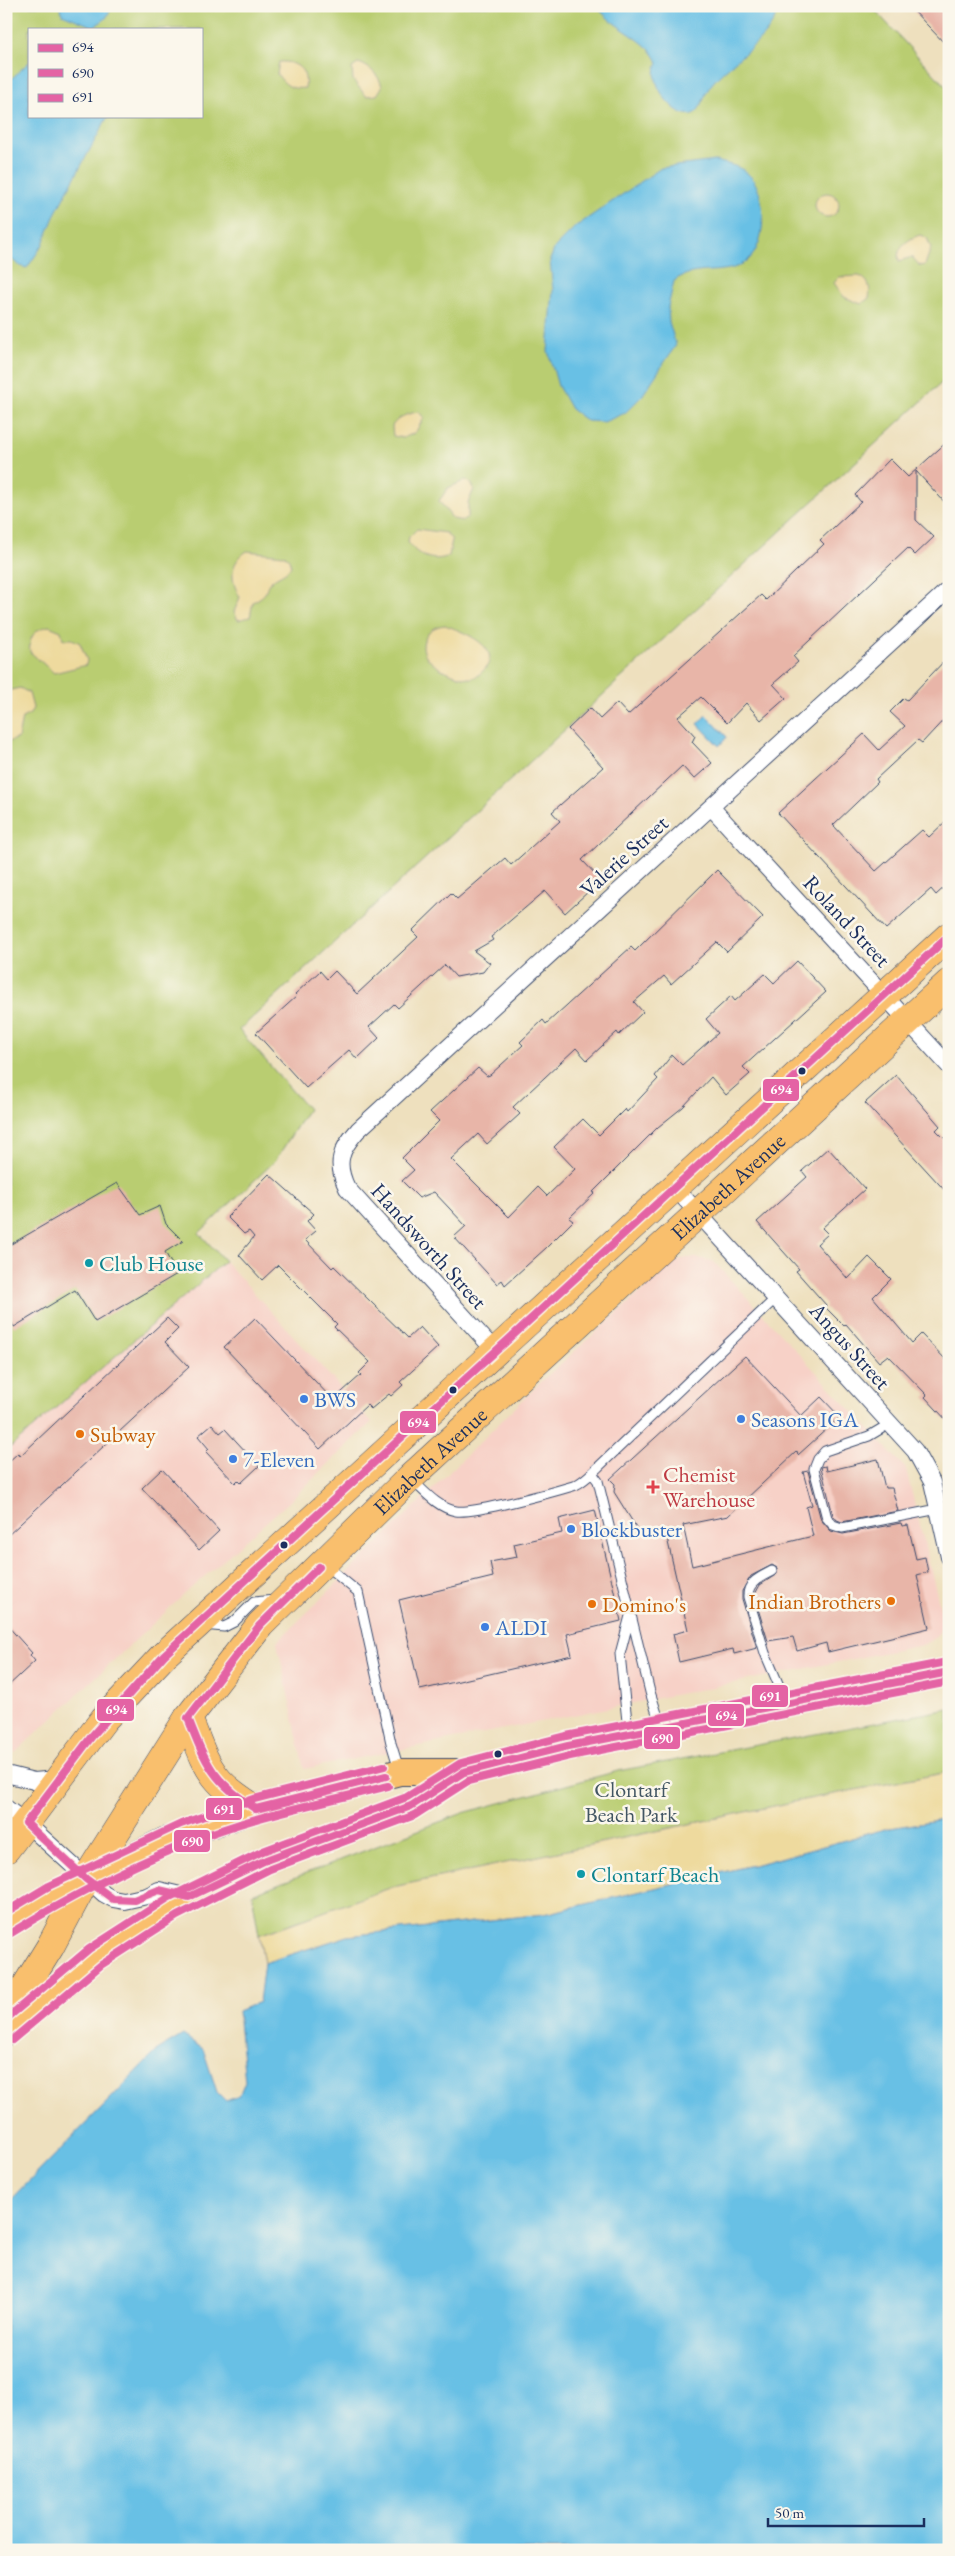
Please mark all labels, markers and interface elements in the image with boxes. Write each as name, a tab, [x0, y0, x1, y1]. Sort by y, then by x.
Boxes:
legend	[28, 28, 202, 118]
text: 694	[72, 37, 94, 56]
text: 690	[72, 63, 94, 82]
text: 691	[72, 87, 94, 106]
street label: Valerie Street	[574, 809, 674, 903]
street label: Roland Street	[797, 869, 897, 973]
unlabelled marker	[797, 1066, 807, 1076]
line badge: 694	[762, 1078, 800, 1102]
text: 694	[770, 1080, 793, 1098]
street label: Elizabeth Avenue	[664, 1126, 792, 1246]
street label: Handsworth Street	[365, 1177, 493, 1315]
place label: Club House	[99, 1249, 204, 1278]
marker: Club House	[83, 1257, 95, 1269]
street label: Angus Street	[802, 1295, 897, 1396]
place label: BWS	[314, 1385, 356, 1414]
unlabelled marker	[448, 1385, 458, 1395]
marker: BWS	[298, 1393, 310, 1405]
street label: Elizabeth Avenue	[367, 1400, 493, 1521]
place label: Seasons IGA	[751, 1405, 859, 1434]
line badge: 694	[399, 1410, 437, 1434]
text: 694	[407, 1413, 430, 1431]
marker: Seasons IGA	[735, 1413, 747, 1425]
place label: Subway	[90, 1420, 156, 1449]
marker: Subway	[74, 1428, 86, 1440]
place label: 7-Eleven	[243, 1445, 316, 1474]
marker: 7-Eleven	[227, 1453, 239, 1465]
place label: Chemist Warehouse	[663, 1460, 756, 1514]
marker: Chemist Warehouse	[647, 1481, 659, 1493]
place label: Blockbuster	[581, 1515, 683, 1544]
marker: Blockbuster	[565, 1523, 577, 1535]
unlabelled marker	[279, 1540, 289, 1550]
place label: Indian Brothers	[748, 1587, 881, 1616]
place label: Domino's	[602, 1590, 686, 1619]
marker: Indian Brothers	[885, 1595, 897, 1607]
marker: Domino's	[586, 1598, 598, 1610]
place label: ALDI	[494, 1613, 548, 1642]
marker: ALDI	[479, 1621, 491, 1633]
line badge: 691	[751, 1684, 789, 1708]
text: 691	[759, 1687, 781, 1705]
line badge: 694	[96, 1698, 135, 1722]
text: 694	[105, 1700, 128, 1718]
line badge: 694	[707, 1703, 745, 1727]
text: 694	[715, 1706, 738, 1724]
line badge: 690	[643, 1726, 681, 1750]
text: 690	[651, 1729, 674, 1747]
unlabelled marker	[493, 1749, 503, 1759]
park label: Clontarf Beach Park	[585, 1775, 678, 1829]
line badge: 691	[205, 1797, 243, 1821]
text: 691	[213, 1800, 235, 1818]
line badge: 690	[173, 1829, 211, 1853]
text: 690	[181, 1832, 204, 1850]
place label: Clontarf Beach	[591, 1860, 719, 1889]
marker: Clontarf Beach	[575, 1868, 587, 1880]
scale bar	[768, 2496, 924, 2528]
text: 50 m	[775, 2503, 804, 2522]

